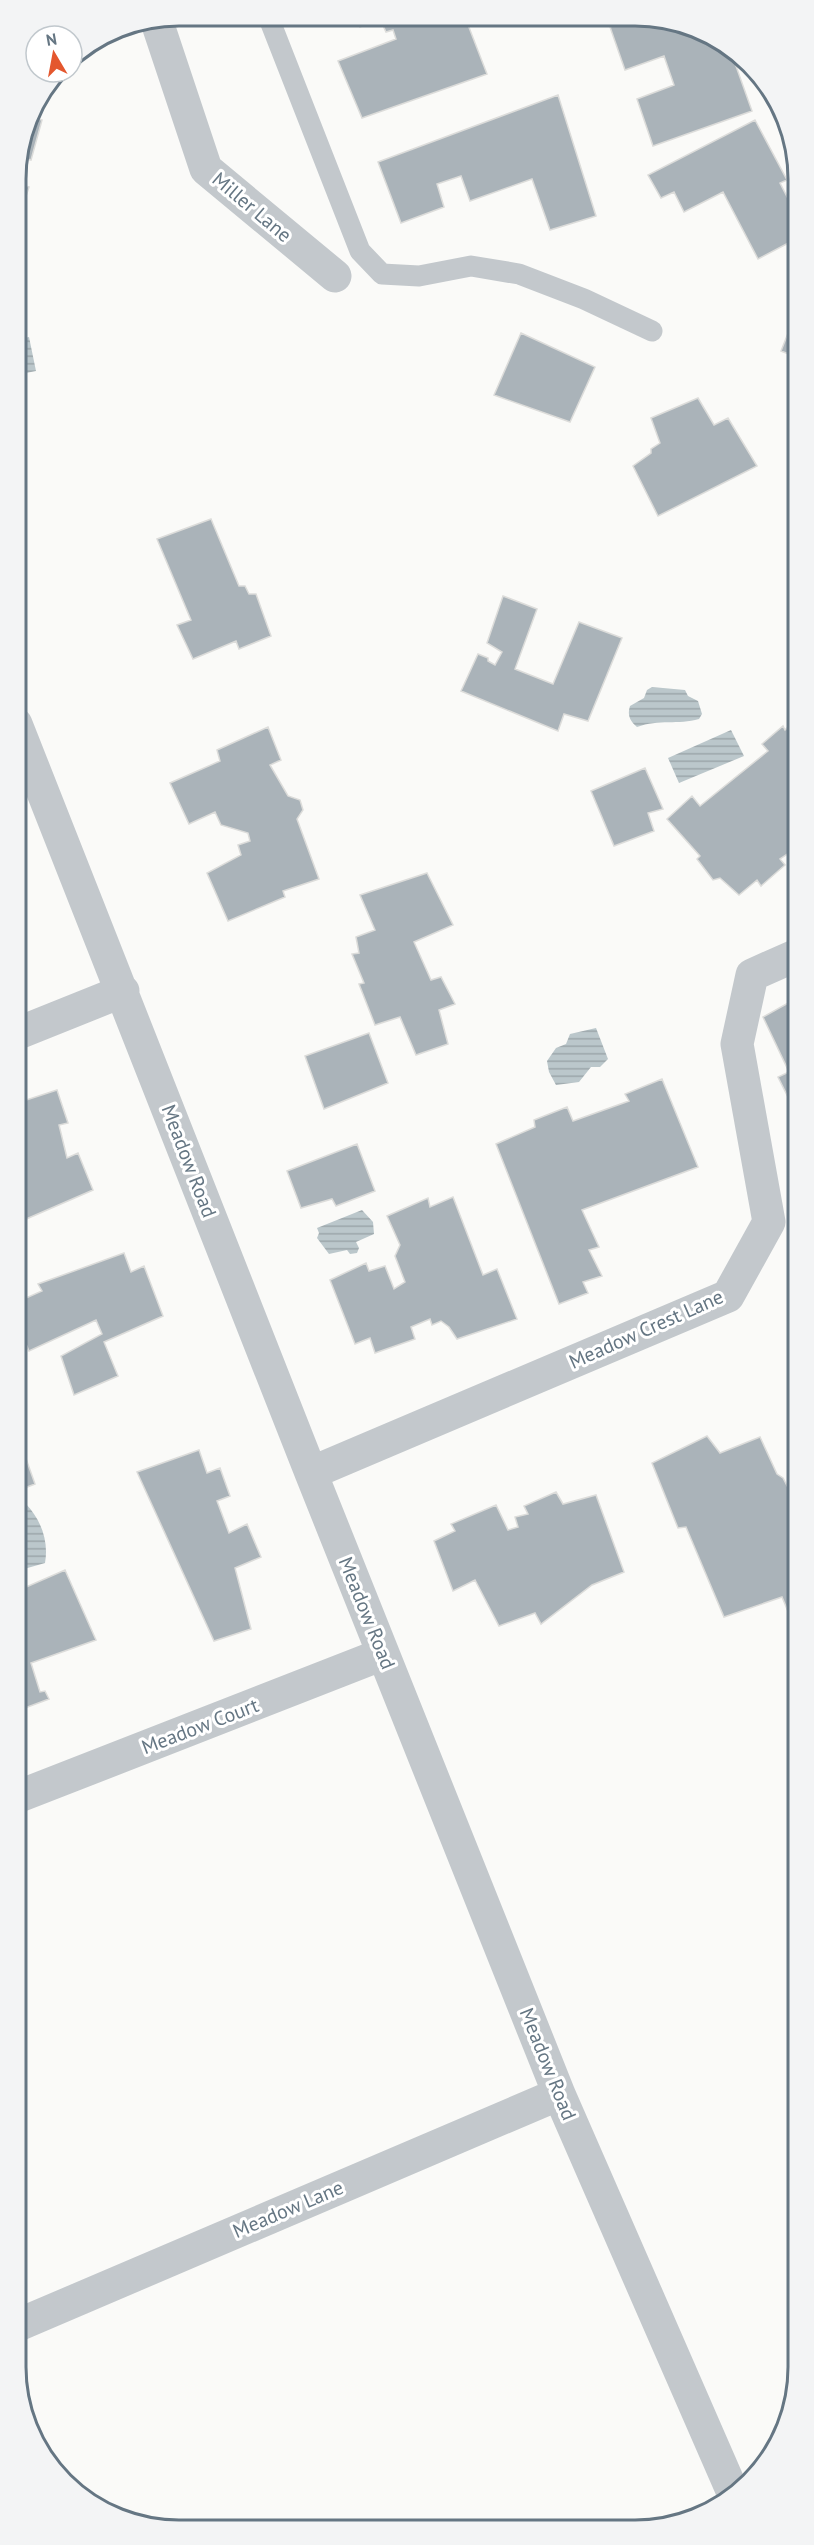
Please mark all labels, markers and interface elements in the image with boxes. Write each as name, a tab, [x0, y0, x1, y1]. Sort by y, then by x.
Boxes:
north arrow	[24, 24, 84, 84]
text: N	[44, 28, 58, 50]
street label: Miller Lane	[207, 166, 297, 248]
street label: Meadow Road	[156, 1101, 222, 1221]
street label: Meadow Crest Lane	[565, 1283, 727, 1375]
street label: Meadow Road	[333, 1553, 401, 1673]
street label: Meadow Court	[138, 1692, 262, 1760]
street label: Meadow Road	[514, 2004, 582, 2124]
street label: Meadow Lane	[229, 2174, 347, 2244]

